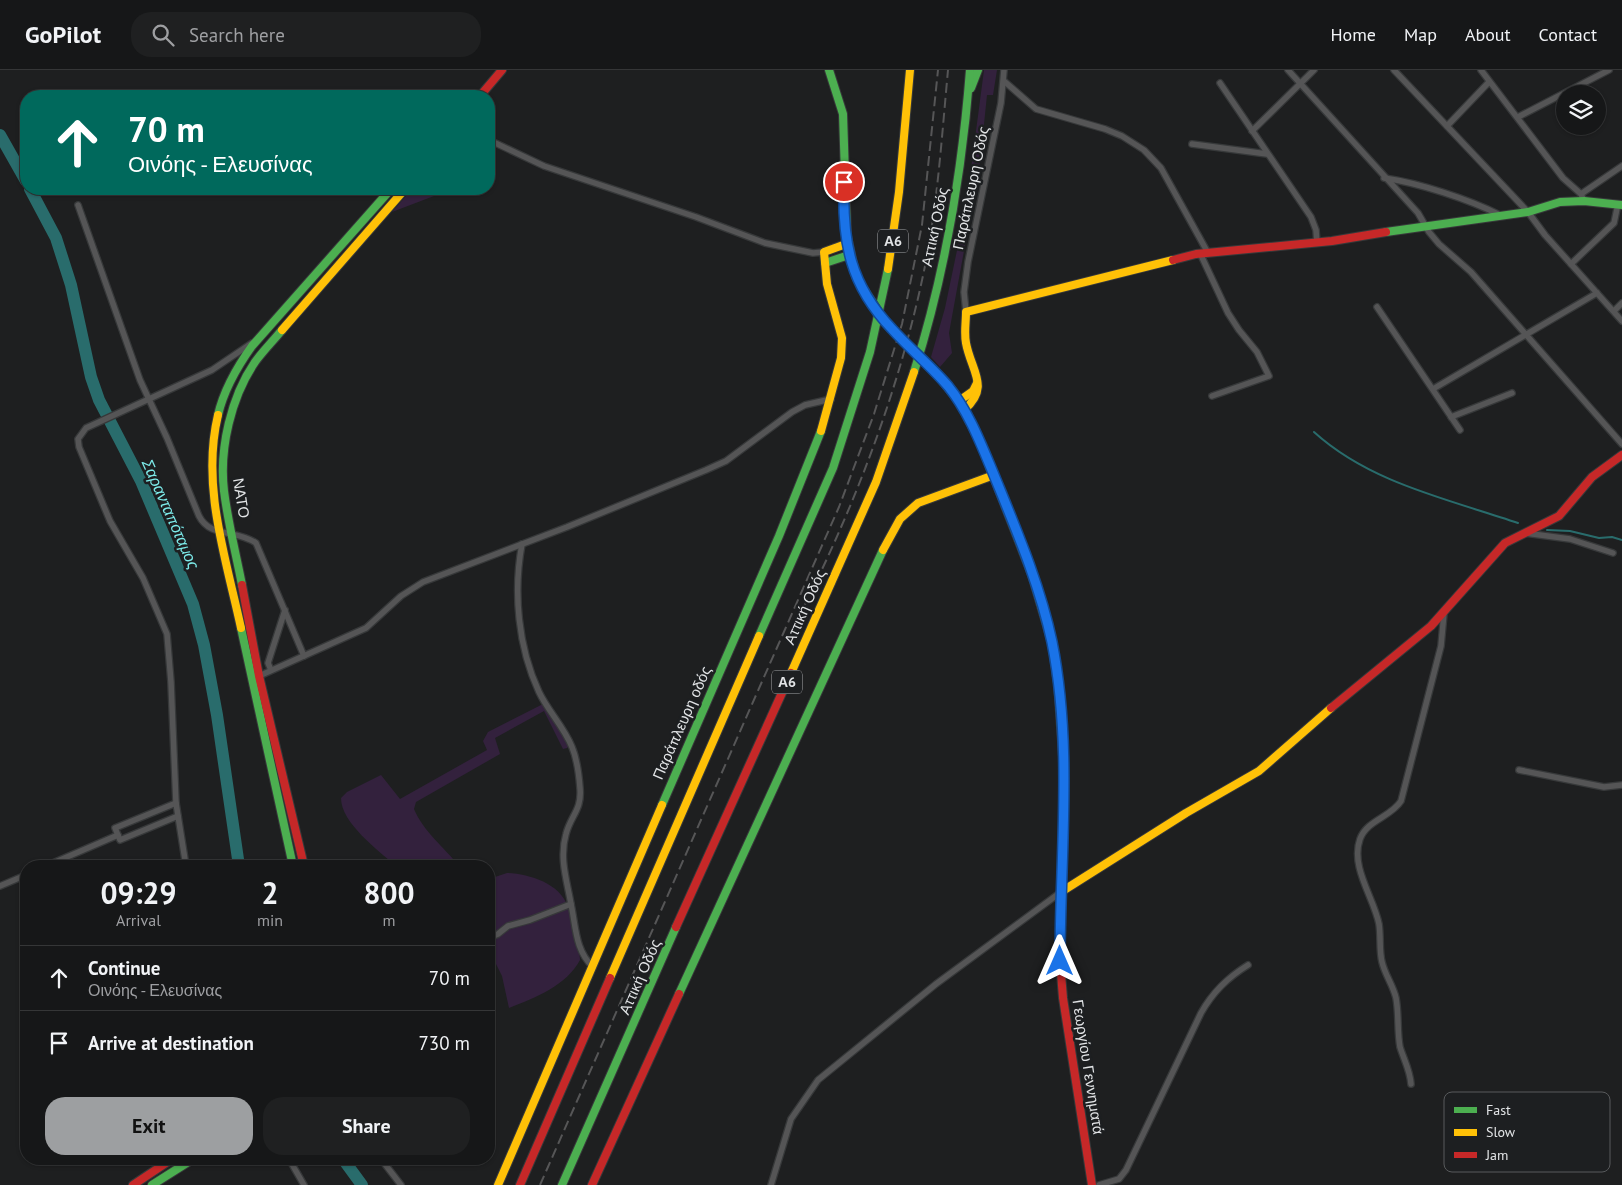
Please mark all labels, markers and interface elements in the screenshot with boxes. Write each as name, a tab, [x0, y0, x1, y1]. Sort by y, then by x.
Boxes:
search box	[131, 12, 481, 57]
text: GoPilot	[25, 19, 101, 50]
icon: search	[149, 21, 177, 49]
text: Search here	[189, 23, 285, 47]
text: Home	[1330, 23, 1376, 46]
text: Map	[1404, 23, 1437, 46]
text: About	[1465, 23, 1511, 46]
text: Contact	[1539, 23, 1597, 46]
map controls	[1556, 85, 1606, 135]
button: layers	[1556, 85, 1606, 135]
text: 70 m	[128, 106, 205, 152]
icon: ahead	[45, 110, 110, 175]
street label: Παράπλευρη Οδός	[948, 125, 993, 251]
text: Οινόης - Ελευσίνας	[128, 150, 313, 178]
pin	[823, 161, 865, 203]
icon: arrive	[830, 168, 858, 196]
street label: Αττική Οδός	[917, 185, 952, 268]
road number: Α6	[878, 230, 908, 252]
water label: Σαρανταπόταμος	[137, 455, 204, 572]
street label: ΝΑΤΟ	[229, 477, 254, 519]
street label: Αττική Οδός	[779, 566, 830, 647]
street label: Παράπλευρη οδός	[648, 663, 715, 782]
road number: Α6	[772, 670, 802, 694]
text: 09:29	[100, 873, 177, 912]
text: 2	[262, 873, 279, 912]
text: 800	[363, 873, 415, 912]
text: Arrival	[116, 910, 161, 930]
text: min	[257, 910, 283, 930]
text: m	[383, 910, 396, 930]
position arrow	[1033, 934, 1085, 986]
street label: Αττική Οδός	[614, 936, 665, 1017]
text: Continue	[88, 956, 160, 980]
icon: ahead	[45, 964, 73, 992]
text: 70 m	[429, 966, 470, 990]
text: Οινόης - Ελευσίνας	[88, 980, 222, 1000]
street label: Γεωργίου Γεννηματά	[1068, 998, 1109, 1136]
icon: arrive	[45, 1029, 73, 1057]
text: Arrive at destination	[88, 1031, 254, 1055]
text: 730 m	[418, 1031, 470, 1055]
legend	[1444, 1092, 1610, 1172]
button: Exit	[45, 1097, 253, 1155]
button: Share	[263, 1097, 470, 1155]
text: Fast	[1486, 1101, 1511, 1119]
text: Slow	[1486, 1123, 1516, 1141]
text: Jam	[1485, 1146, 1508, 1164]

